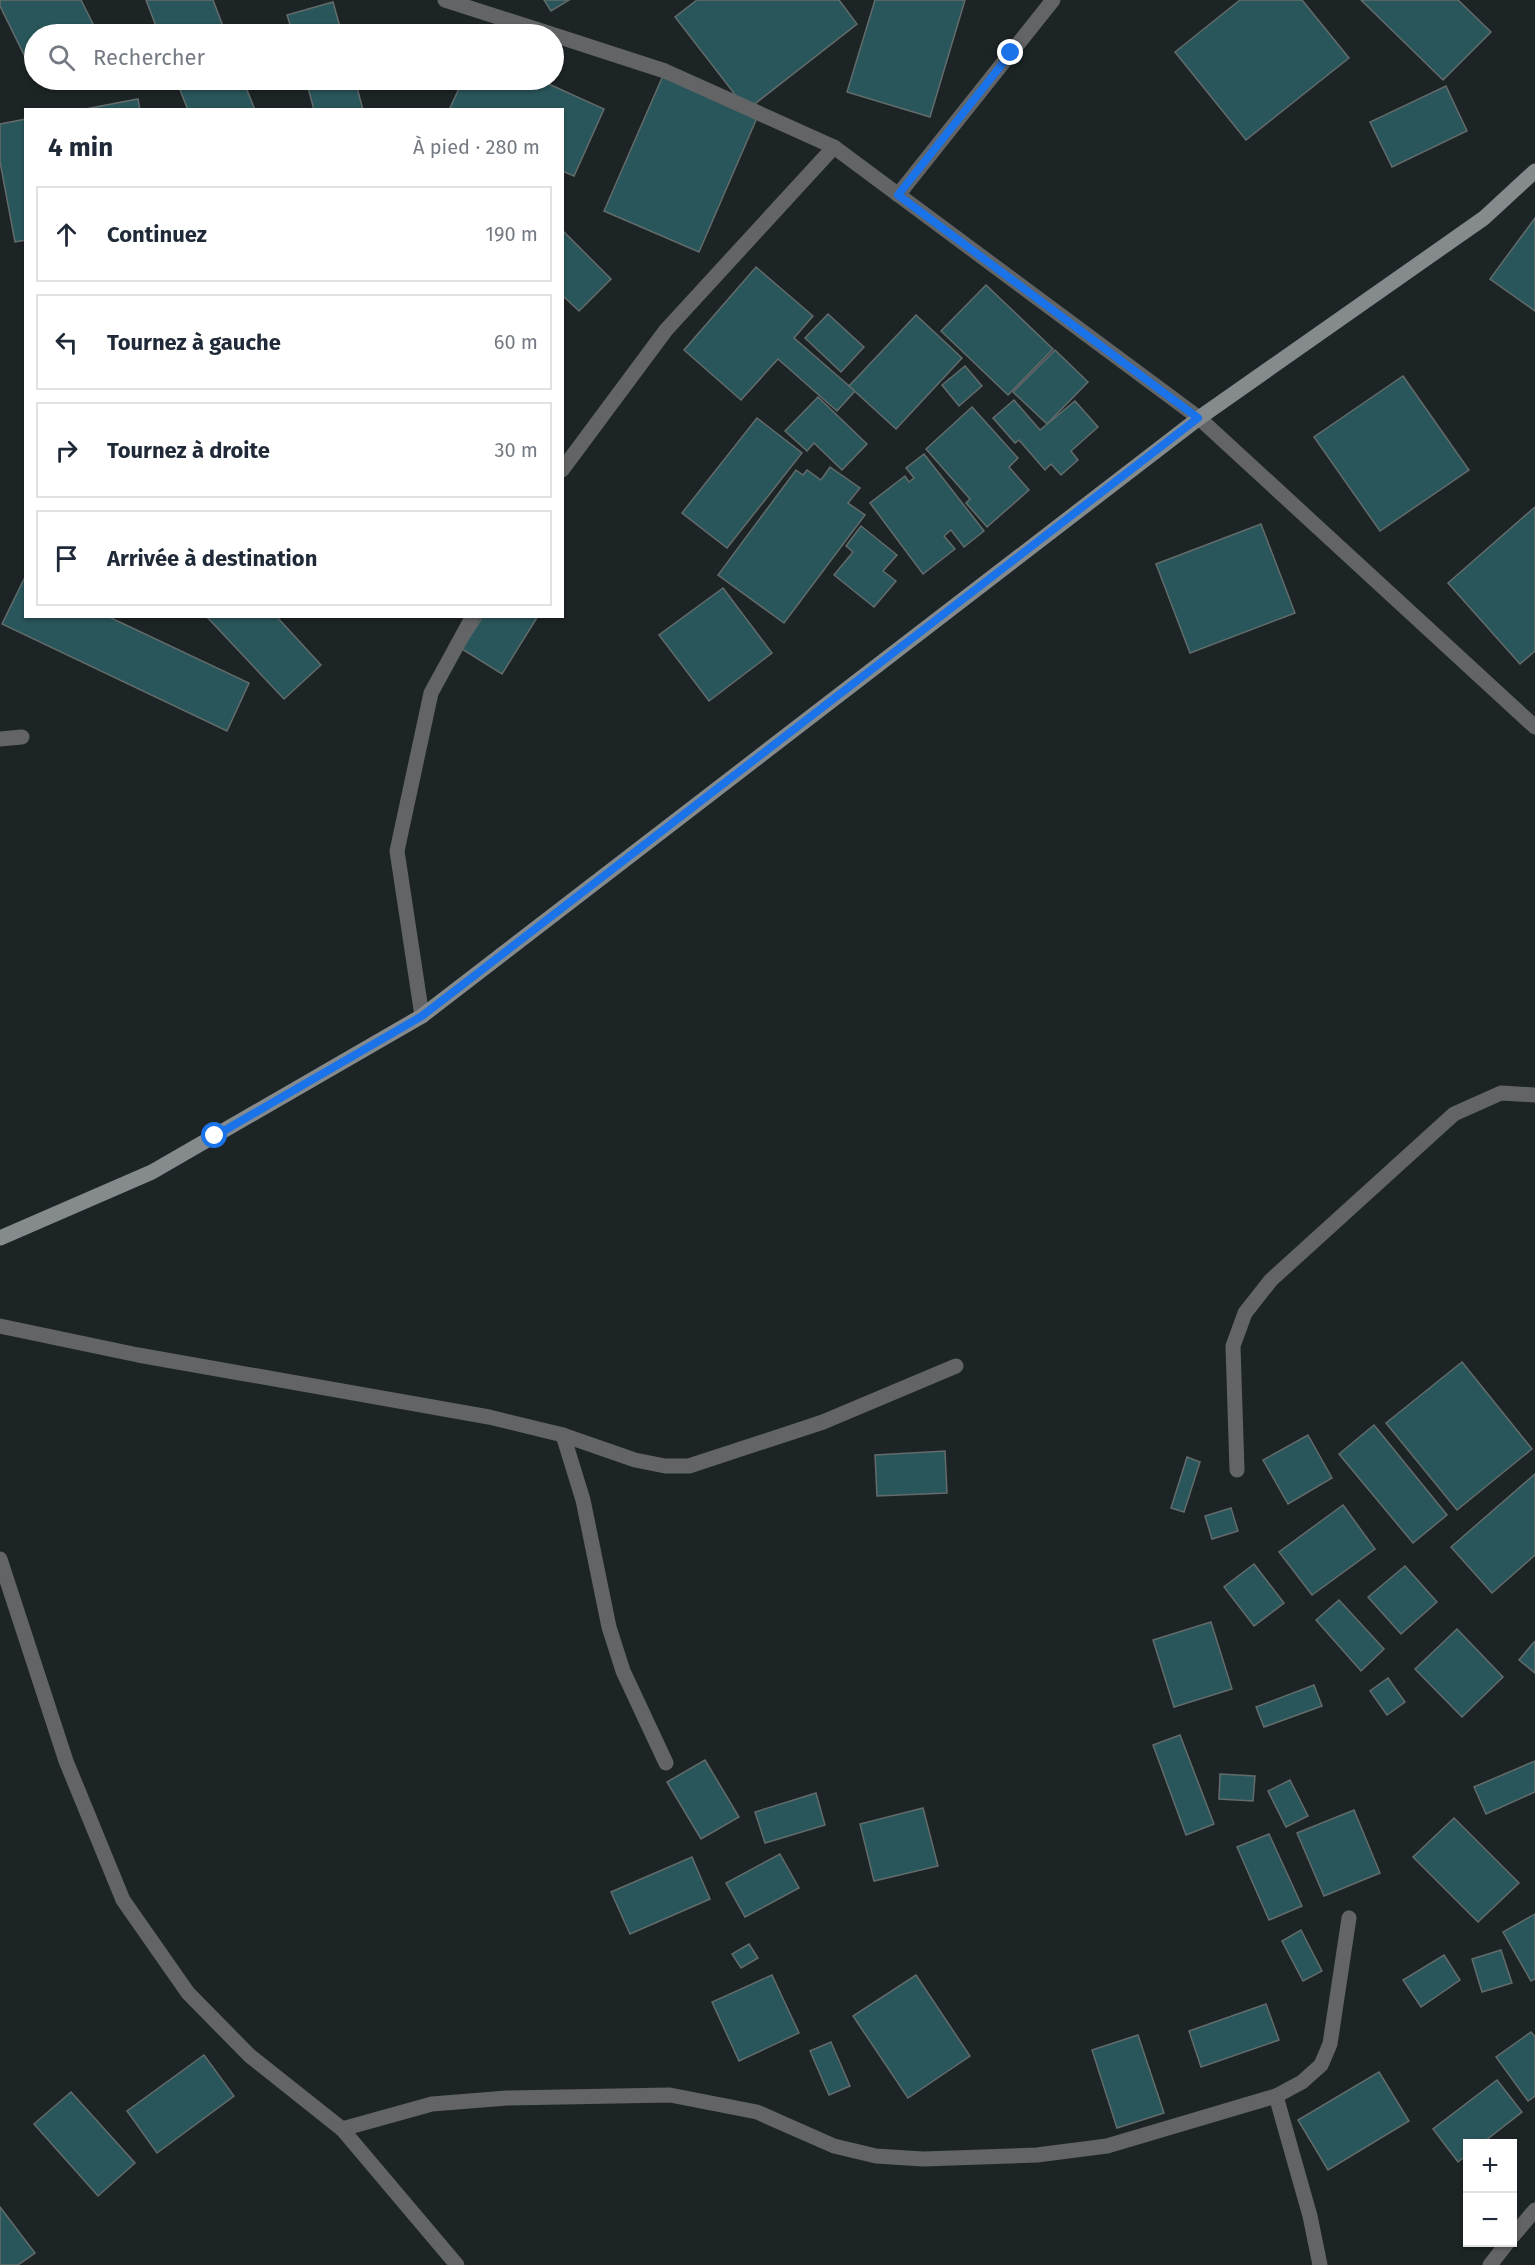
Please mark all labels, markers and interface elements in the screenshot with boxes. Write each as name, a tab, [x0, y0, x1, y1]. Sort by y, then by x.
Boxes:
search box	[24, 24, 564, 90]
route end	[997, 39, 1023, 65]
icon: search	[45, 41, 78, 74]
text: Rechercher	[93, 44, 205, 71]
text: 4 min	[48, 132, 113, 163]
text: À pied · 280 m	[413, 135, 540, 159]
icon: ahead	[50, 218, 83, 251]
text: Continuez	[107, 221, 207, 248]
text: 190 m	[485, 222, 538, 246]
icon: left	[50, 326, 83, 359]
text: Tournez à gauche	[107, 329, 281, 356]
text: 60 m	[494, 330, 538, 354]
icon: right	[50, 434, 83, 467]
text: Tournez à droite	[107, 437, 270, 464]
text: 30 m	[494, 438, 538, 462]
icon: arrive	[50, 542, 83, 575]
text: Arrivée à destination	[107, 545, 317, 572]
route start	[201, 1122, 227, 1148]
map controls	[1463, 2139, 1517, 2247]
button: +	[1463, 2139, 1517, 2193]
button: −	[1463, 2193, 1517, 2247]

